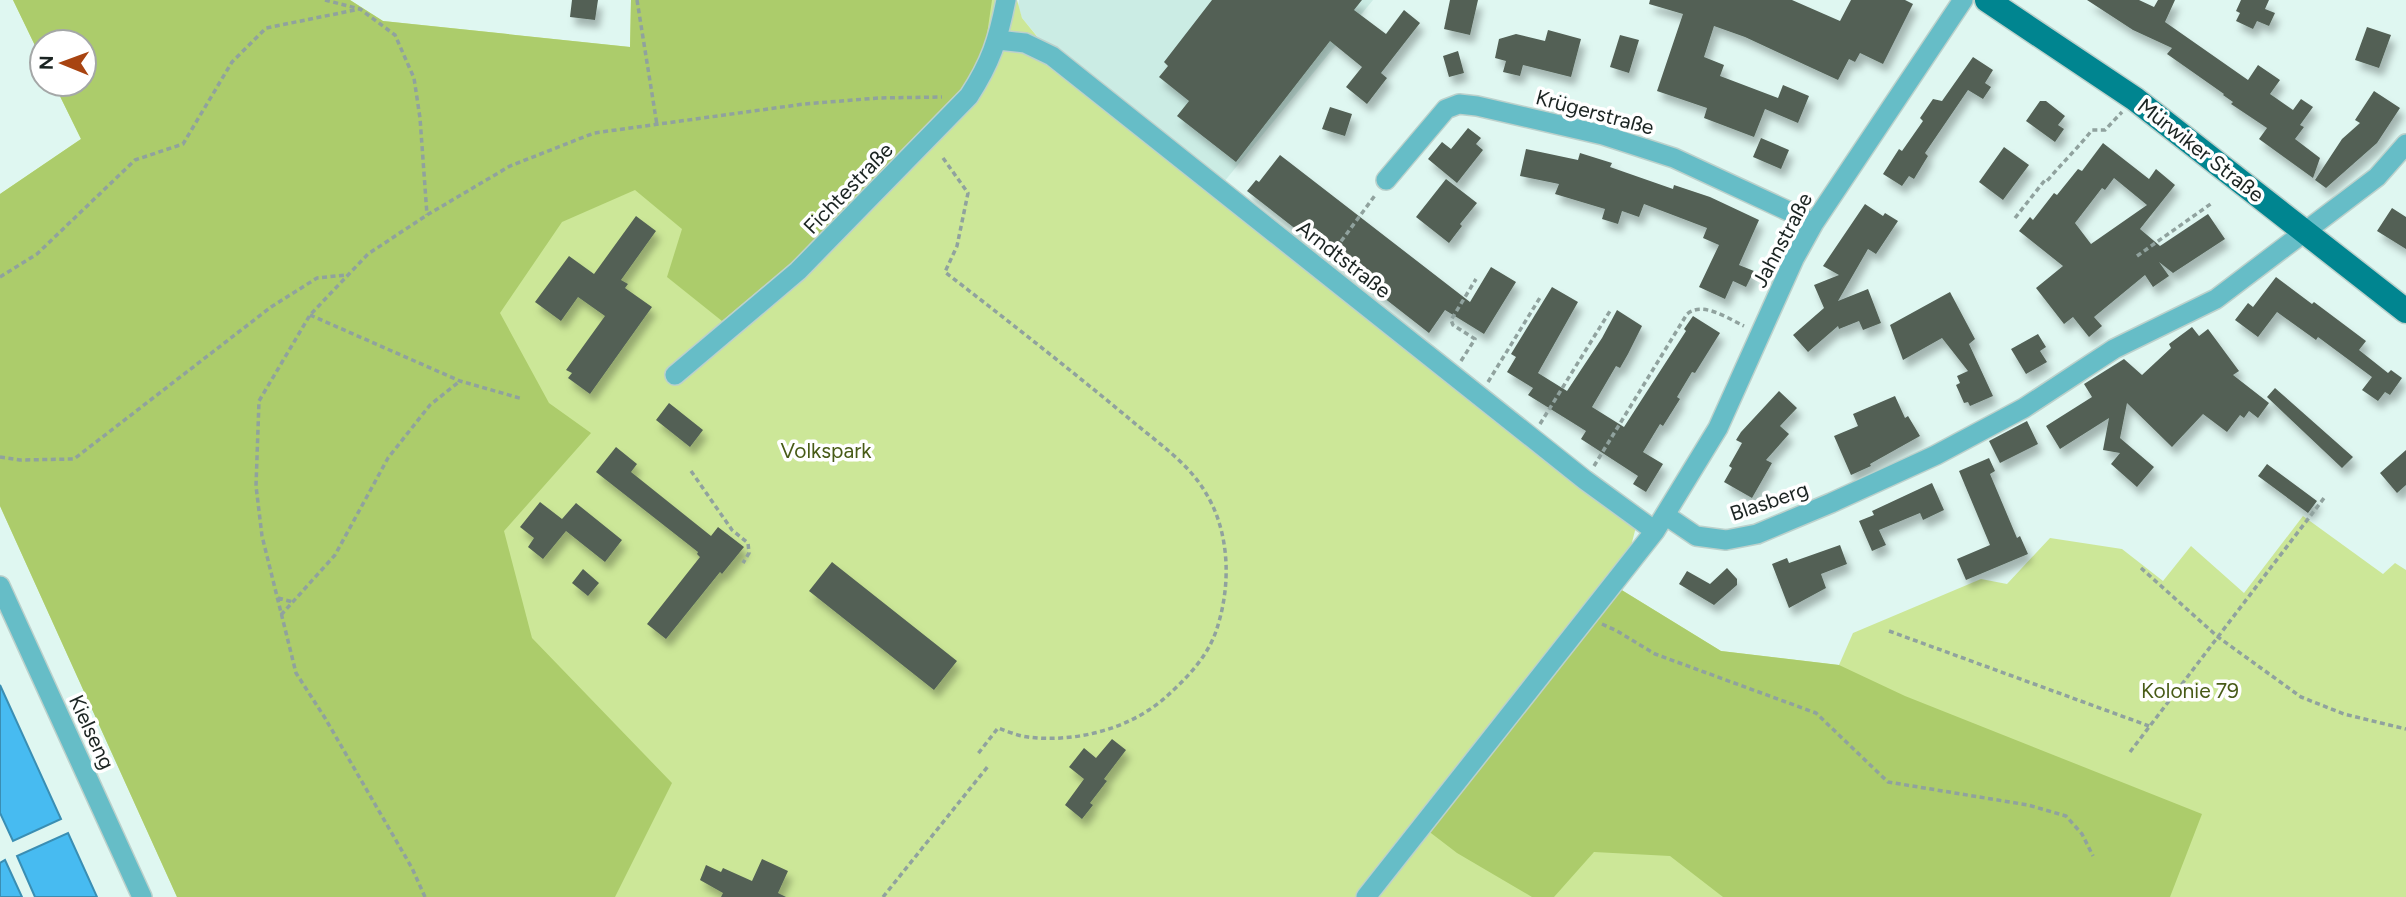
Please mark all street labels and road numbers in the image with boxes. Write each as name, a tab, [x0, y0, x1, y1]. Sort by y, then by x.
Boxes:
street label: Krügerstraße	[1533, 84, 1657, 140]
street label: Mürwiker Straße	[2133, 93, 2269, 207]
street label: Fichtestraße	[798, 137, 898, 239]
street label: Jahnstraße	[1747, 188, 1817, 292]
street label: Arndtstraße	[1292, 215, 1396, 303]
street label: Blasberg	[1727, 476, 1811, 526]
street label: Kielseng	[64, 691, 120, 773]

